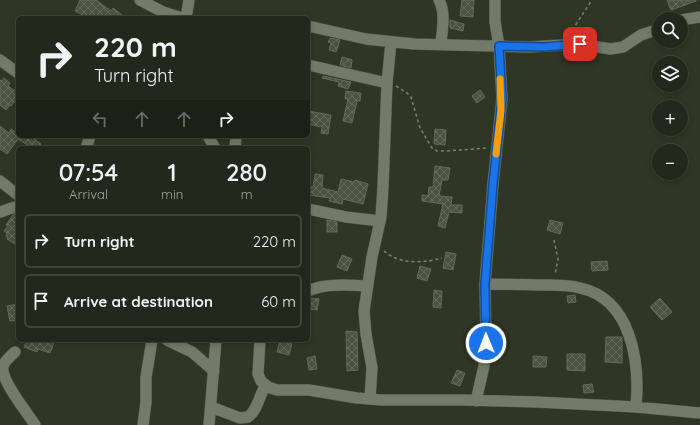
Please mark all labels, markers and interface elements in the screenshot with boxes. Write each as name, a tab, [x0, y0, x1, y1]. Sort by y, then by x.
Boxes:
map controls	[652, 12, 688, 180]
button: search	[652, 12, 688, 48]
pin	[563, 27, 597, 61]
text: 220 m	[94, 29, 177, 64]
icon: right	[28, 32, 80, 84]
icon: arrive	[569, 33, 591, 55]
button: layers	[652, 56, 688, 92]
text: Turn right	[94, 64, 174, 87]
button: +	[652, 100, 688, 136]
icon: left	[89, 108, 111, 130]
icon: ahead	[131, 108, 153, 130]
icon: ahead	[173, 108, 195, 130]
icon: right	[215, 108, 237, 130]
button: −	[652, 144, 688, 180]
text: 07:54	[59, 157, 118, 187]
text: 1	[168, 157, 177, 187]
text: 280	[226, 157, 267, 187]
text: Arrival	[69, 186, 108, 202]
text: min	[161, 186, 183, 202]
text: m	[241, 186, 253, 202]
icon: right	[30, 230, 52, 252]
text: Turn right	[64, 232, 135, 251]
text: 220 m	[253, 232, 296, 251]
icon: arrive	[30, 290, 52, 312]
text: Arrive at destination	[64, 292, 213, 311]
text: 60 m	[261, 292, 296, 311]
position arrow	[465, 322, 507, 364]

